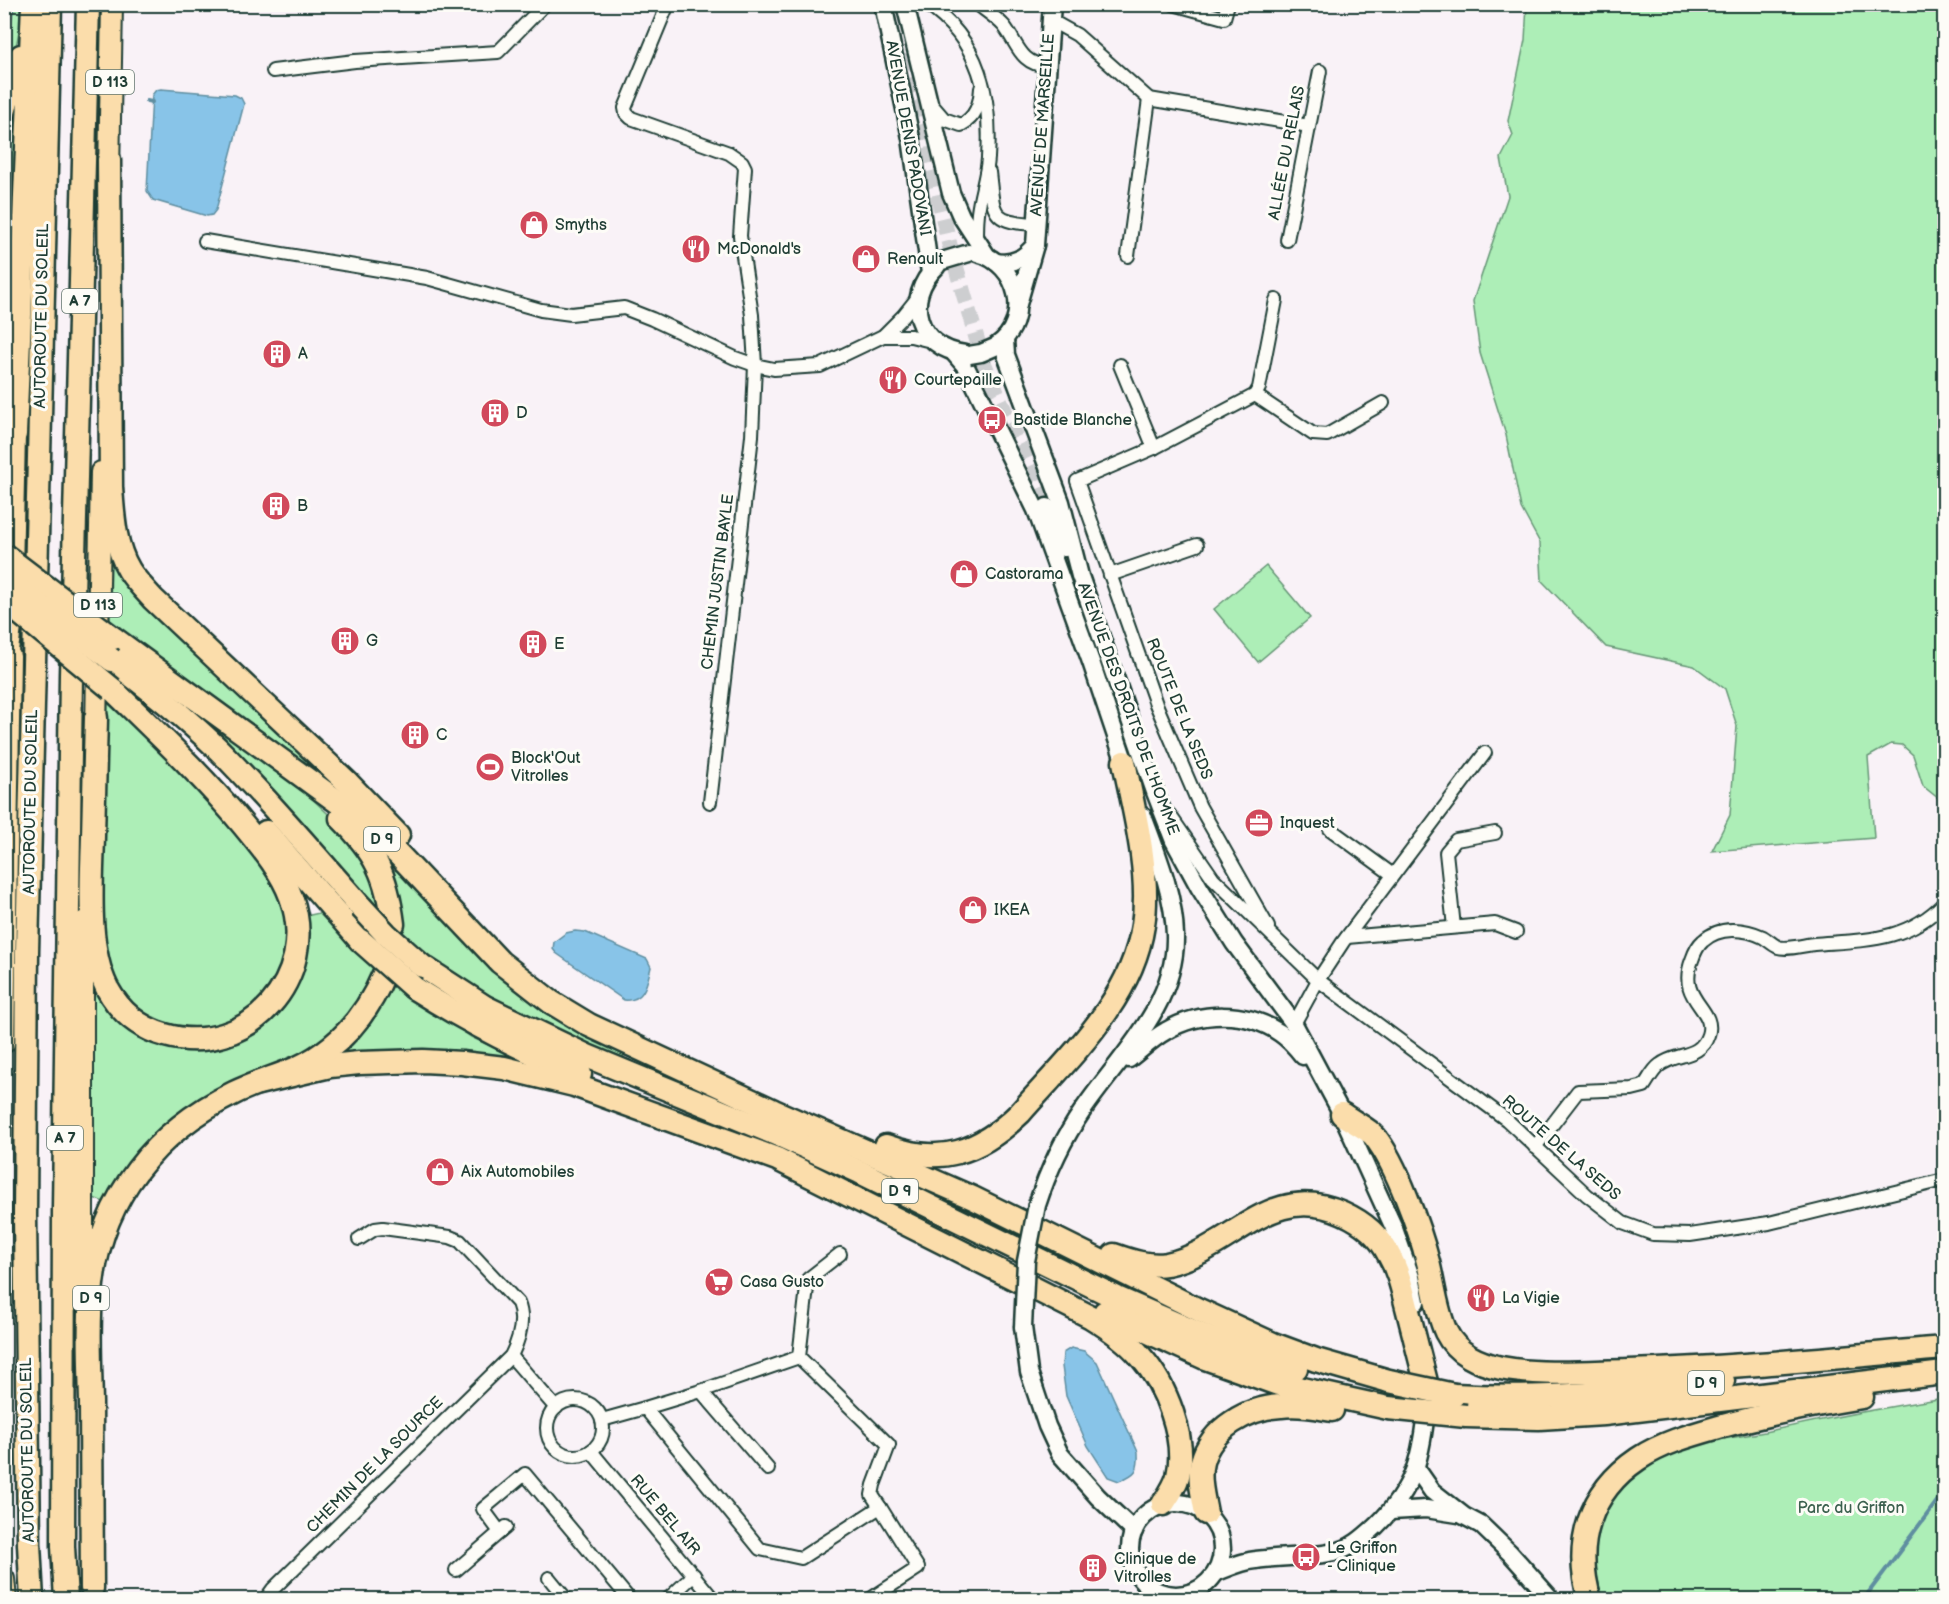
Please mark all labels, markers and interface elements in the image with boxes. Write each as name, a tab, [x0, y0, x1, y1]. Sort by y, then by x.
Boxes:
street label: AVENUE DE MARSEILLE	[1027, 33, 1059, 217]
street label: AVENUE DENIS PADOVANI	[881, 39, 935, 237]
road number: D 113	[86, 70, 134, 94]
street label: ALLÉE DU RELAIS	[1263, 84, 1309, 222]
shop icon: Smyths	[518, 209, 550, 241]
place label: Smyths	[555, 216, 607, 235]
street label: AUTOROUTE DU SOLEIL	[31, 223, 53, 409]
restaurant icon: McDonald's	[680, 233, 712, 265]
place label: McDonald's	[717, 240, 801, 259]
shop icon: Renault	[850, 243, 882, 275]
place label: Renault	[887, 250, 943, 269]
road number: A 7	[62, 289, 98, 313]
building icon: A	[261, 338, 293, 370]
place label: A	[298, 345, 308, 364]
restaurant icon: Courtepaille	[877, 364, 909, 396]
place label: Courtepaille	[914, 371, 1002, 390]
building icon: D	[479, 397, 511, 429]
place label: D	[516, 404, 528, 423]
bus stop icon: Bastide Blanche	[976, 404, 1008, 436]
place label: Bastide Blanche	[1013, 411, 1132, 430]
building icon: B	[260, 490, 292, 522]
street label: CHEMIN JUSTIN BAYLE	[698, 493, 738, 671]
place label: B	[297, 497, 308, 516]
shop icon: Castorama	[948, 558, 980, 590]
place label: Castorama	[985, 565, 1064, 584]
street label: AVENUE DES DROITS DE L'HOMME	[1073, 580, 1183, 838]
road number: D 113	[74, 593, 122, 617]
building icon: G	[329, 625, 361, 657]
building icon: E	[517, 628, 549, 660]
place label: G	[366, 632, 378, 651]
place label: E	[554, 635, 565, 654]
street label: ROUTE DE LA SEDS	[1142, 636, 1216, 782]
street label: AUTOROUTE DU SOLEIL	[20, 709, 42, 895]
building icon: C	[399, 719, 431, 751]
place label: C	[436, 726, 447, 745]
place label: Block'Out Vitrolles	[511, 749, 581, 786]
sports icon: Block'Out Vitrolles	[474, 751, 506, 783]
office icon: Inquest	[1243, 807, 1275, 839]
place label: Inquest	[1280, 814, 1335, 833]
road number: D 9	[364, 827, 400, 851]
shop icon: IKEA	[957, 894, 989, 926]
place label: IKEA	[994, 901, 1030, 920]
street label: ROUTE DE LA SEDS	[1498, 1091, 1624, 1205]
road number: A 7	[47, 1126, 83, 1150]
shop icon: Aix Automobiles	[424, 1156, 456, 1188]
place label: Aix Automobiles	[461, 1163, 574, 1182]
road number: D 9	[882, 1179, 918, 1203]
supermarket icon: Casa Gusto	[703, 1266, 735, 1298]
place label: Casa Gusto	[740, 1273, 824, 1292]
restaurant icon: La Vigie	[1465, 1282, 1497, 1314]
road number: D 9	[73, 1286, 109, 1310]
place label: La Vigie	[1502, 1289, 1560, 1308]
street label: AUTOROUTE DU SOLEIL	[17, 1357, 39, 1543]
road number: D 9	[1688, 1371, 1724, 1395]
street label: CHEMIN DE LA SOURCE	[303, 1393, 447, 1537]
street label: RUE BEL AIR	[626, 1471, 704, 1559]
park label: Parc du Griffon	[1798, 1499, 1904, 1518]
place label: Le Griffon - Clinique	[1327, 1539, 1397, 1576]
bus stop icon: Le Griffon - Clinique	[1290, 1541, 1322, 1573]
place label: Clinique de Vitrolles	[1114, 1550, 1197, 1587]
building icon: Clinique de Vitrolles	[1077, 1552, 1109, 1584]

